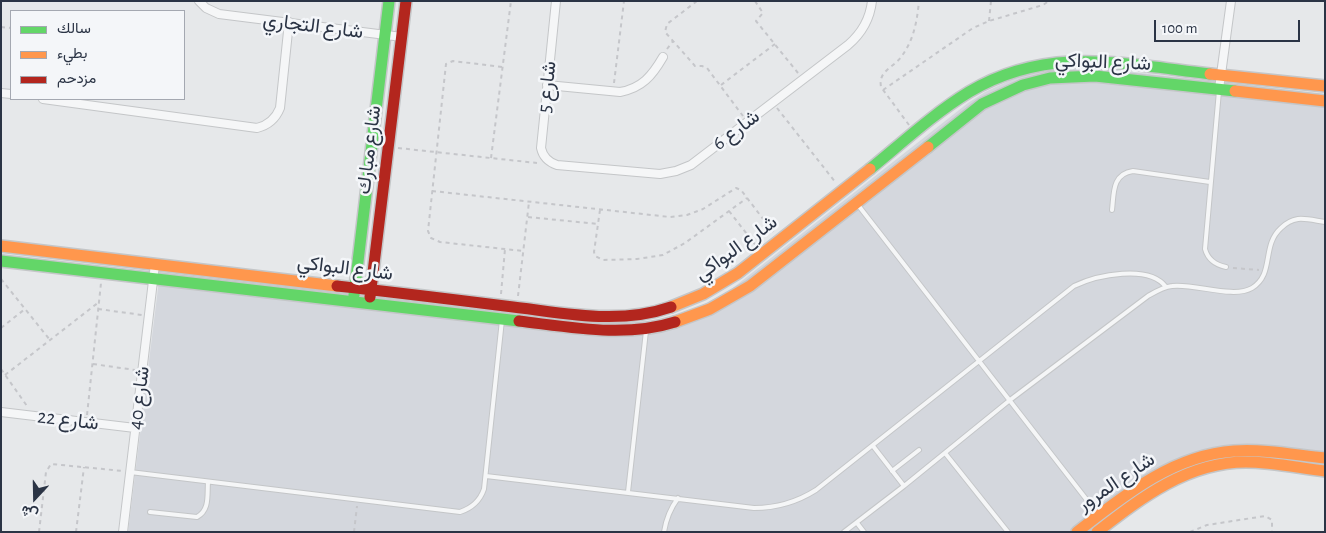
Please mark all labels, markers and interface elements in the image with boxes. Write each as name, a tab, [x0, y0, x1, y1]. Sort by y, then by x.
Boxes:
street label: شارع التجاري	[261, 8, 365, 44]
legend	[10, 10, 185, 100]
scale bar	[1156, 10, 1302, 42]
text: سالك	[57, 21, 91, 36]
text: 100 m	[1162, 21, 1197, 36]
text: بطيء	[57, 46, 87, 61]
street label: شارع البواكي	[1054, 48, 1152, 76]
street label: شارع 5	[532, 60, 562, 114]
text: مزدحم	[57, 71, 96, 86]
street label: شارع مبارك	[352, 104, 386, 196]
street label: شارع 6	[708, 104, 764, 156]
street label: شارع البواكي	[690, 210, 782, 286]
street label: شارع البواكي	[296, 250, 394, 286]
street label: شارع 40	[123, 365, 155, 431]
street label: شارع 22	[36, 404, 100, 436]
street label: شارع المرور	[1073, 447, 1159, 517]
north arrow	[10, 473, 60, 523]
text: ش	[19, 502, 40, 522]

